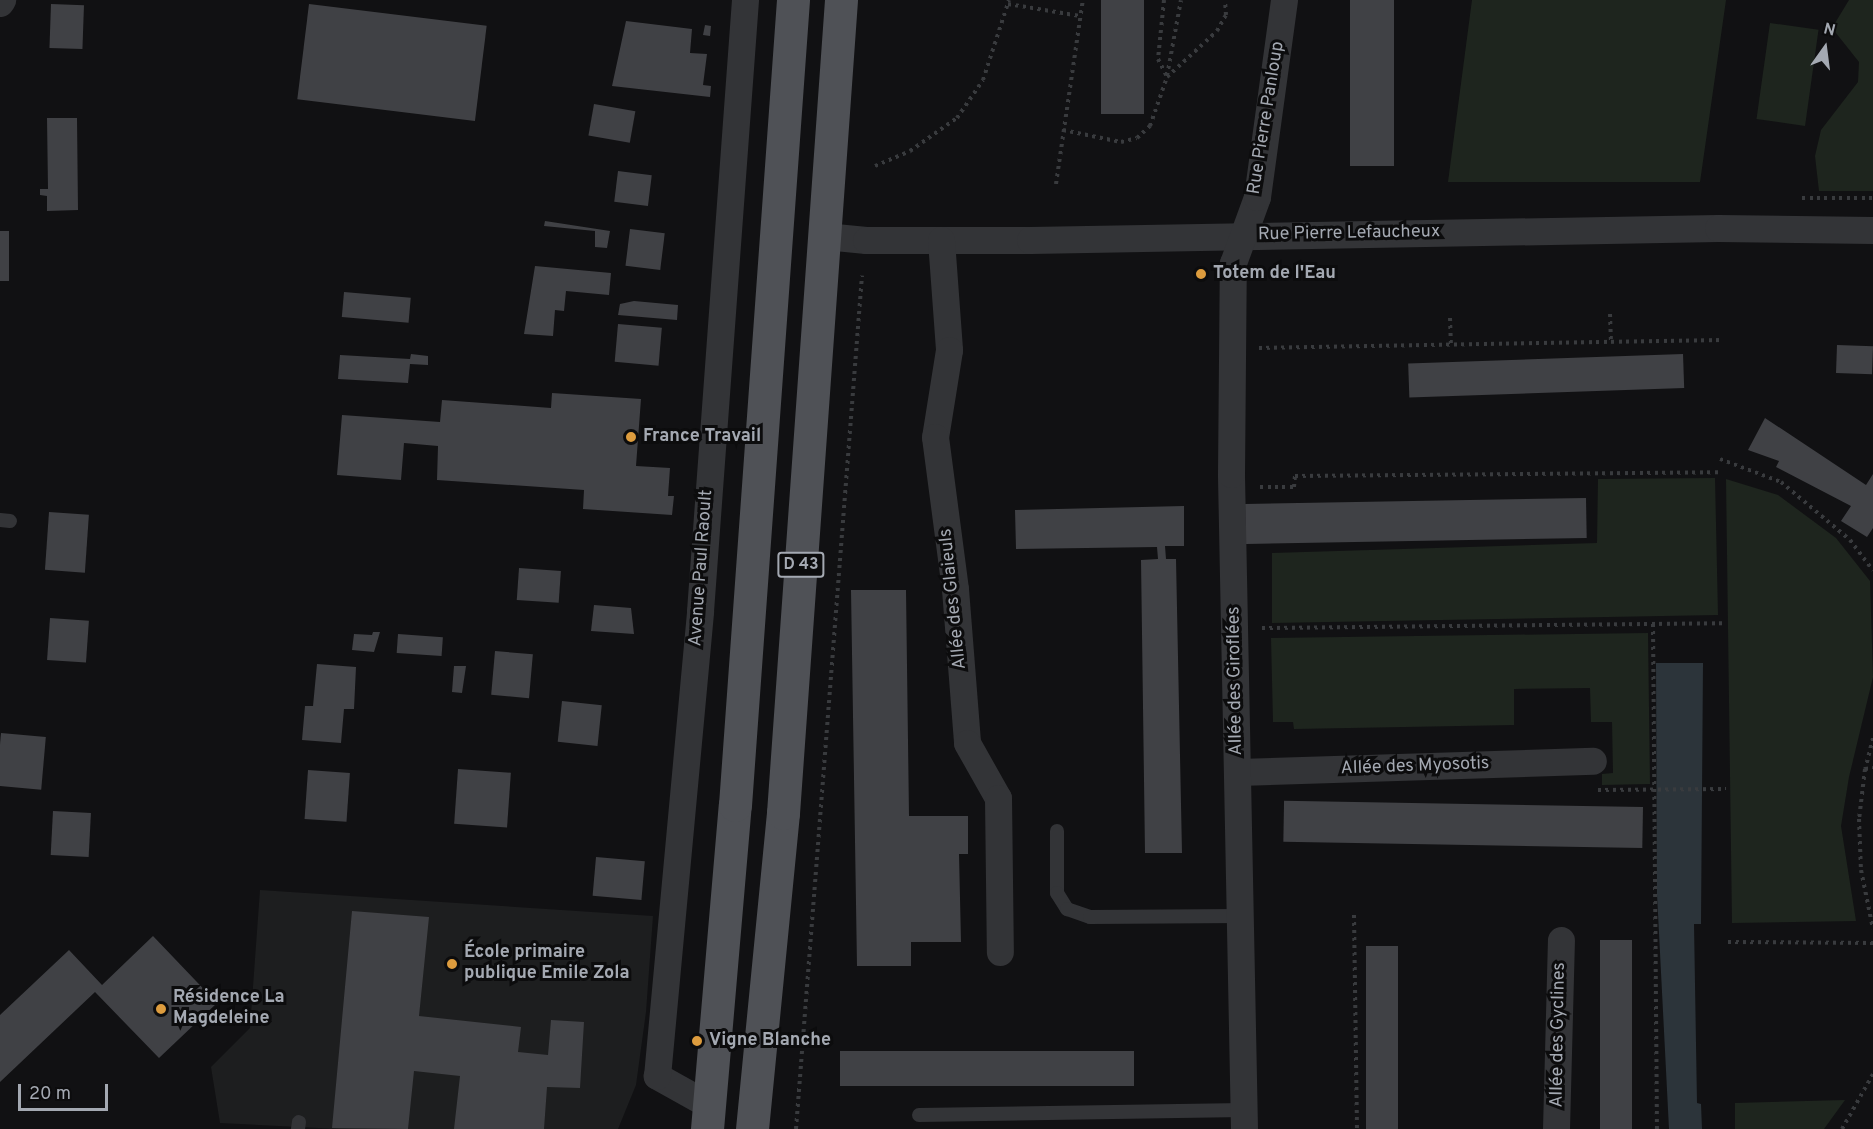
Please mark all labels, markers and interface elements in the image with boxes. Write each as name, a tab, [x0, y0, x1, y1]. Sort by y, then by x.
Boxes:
north arrow	[1795, 18, 1855, 78]
text: N	[1821, 19, 1837, 42]
street label: Rue Pierre Panloup	[1244, 40, 1290, 196]
street label: Rue Pierre Lefaucheux	[1258, 222, 1440, 246]
place label: Totem de l'Eau	[1213, 263, 1336, 285]
marker: Totem de l'Eau	[1194, 267, 1208, 281]
place label: France Travail	[643, 426, 761, 448]
marker: France Travail	[624, 430, 638, 444]
street label: Avenue Paul Raoult	[686, 489, 718, 647]
street label: Allée des Glaieuls	[936, 527, 972, 671]
road number: D 43	[777, 552, 825, 578]
street label: Allée des Giroflées	[1224, 606, 1248, 756]
street label: Allée des Myosotis	[1340, 754, 1490, 780]
place label: École primaire publique Emile Zola	[464, 943, 630, 986]
marker: École primaire publique Emile Zola	[445, 957, 459, 971]
street label: Allée des Gyclines	[1547, 962, 1571, 1108]
place label: Résidence La Magdeleine	[173, 988, 285, 1030]
marker: Résidence La Magdeleine	[154, 1002, 168, 1016]
place label: Vigne Blanche	[709, 1030, 831, 1052]
marker: Vigne Blanche	[690, 1034, 704, 1048]
scale bar	[21, 1072, 111, 1110]
text: 20 m	[29, 1083, 71, 1106]

